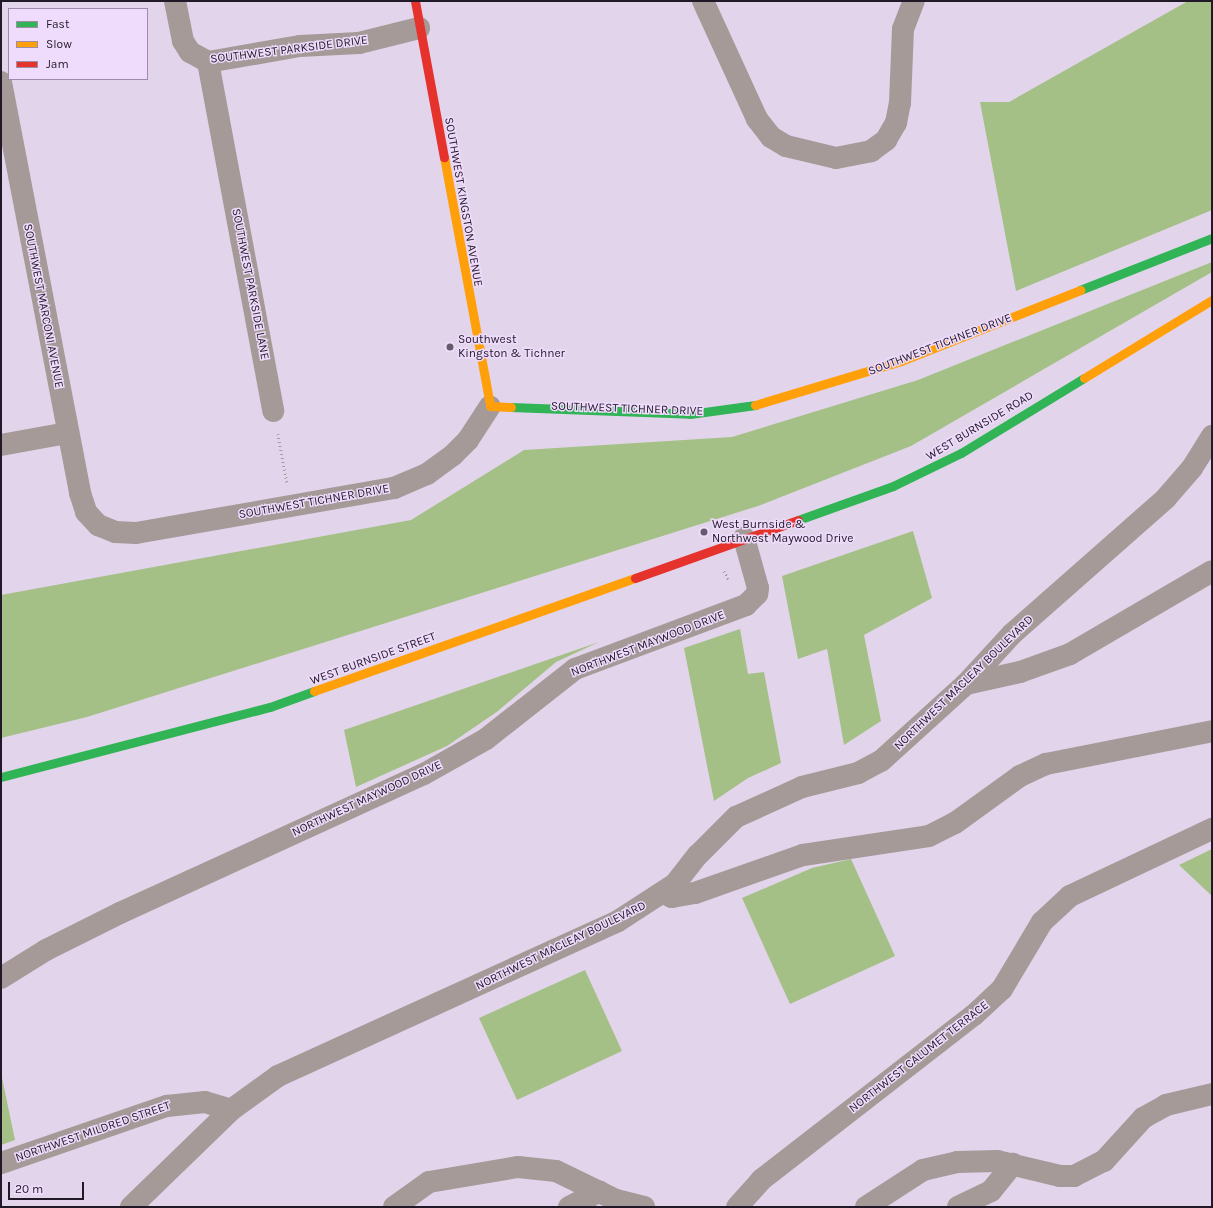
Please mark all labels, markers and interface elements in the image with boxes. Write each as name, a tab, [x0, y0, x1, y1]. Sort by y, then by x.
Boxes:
legend	[8, 8, 148, 80]
text: Fast	[46, 17, 69, 31]
street label: SOUTHWEST PARKSIDE DRIVE	[210, 33, 368, 67]
text: Slow	[46, 37, 72, 51]
text: Jam	[46, 57, 69, 71]
street label: SOUTHWEST KINGSTON AVENUE	[441, 116, 485, 288]
street label: SOUTHWEST PARKSIDE LANE	[228, 207, 272, 361]
street label: SOUTHWEST MARCONI AVENUE	[20, 223, 66, 389]
street label: SOUTHWEST TICHNER DRIVE	[866, 311, 1014, 379]
place label: Southwest Kingston & Tichner	[458, 333, 565, 361]
marker: Southwest Kingston & Tichner	[445, 342, 455, 352]
street label: WEST BURNSIDE ROAD	[924, 388, 1036, 464]
street label: SOUTHWEST TICHNER DRIVE	[551, 399, 703, 419]
street label: SOUTHWEST TICHNER DRIVE	[238, 482, 390, 522]
place label: West Burnside & Northwest Maywood Drive	[712, 518, 854, 546]
marker: West Burnside & Northwest Maywood Drive	[699, 527, 709, 537]
street label: NORTHWEST MAYWOOD DRIVE	[569, 608, 727, 680]
street label: NORTHWEST MACLEAY BOULEVARD	[892, 613, 1036, 753]
street label: WEST BURNSIDE STREET	[308, 630, 438, 688]
street label: NORTHWEST MAYWOOD DRIVE	[290, 758, 444, 840]
street label: NORTHWEST MACLEAY BOULEVARD	[474, 898, 648, 994]
street label: NORTHWEST CALUMET TERRACE	[846, 998, 992, 1116]
street label: NORTHWEST MILDRED STREET	[14, 1099, 172, 1165]
scale bar	[10, 1174, 86, 1200]
text: 20 m	[15, 1182, 43, 1196]

